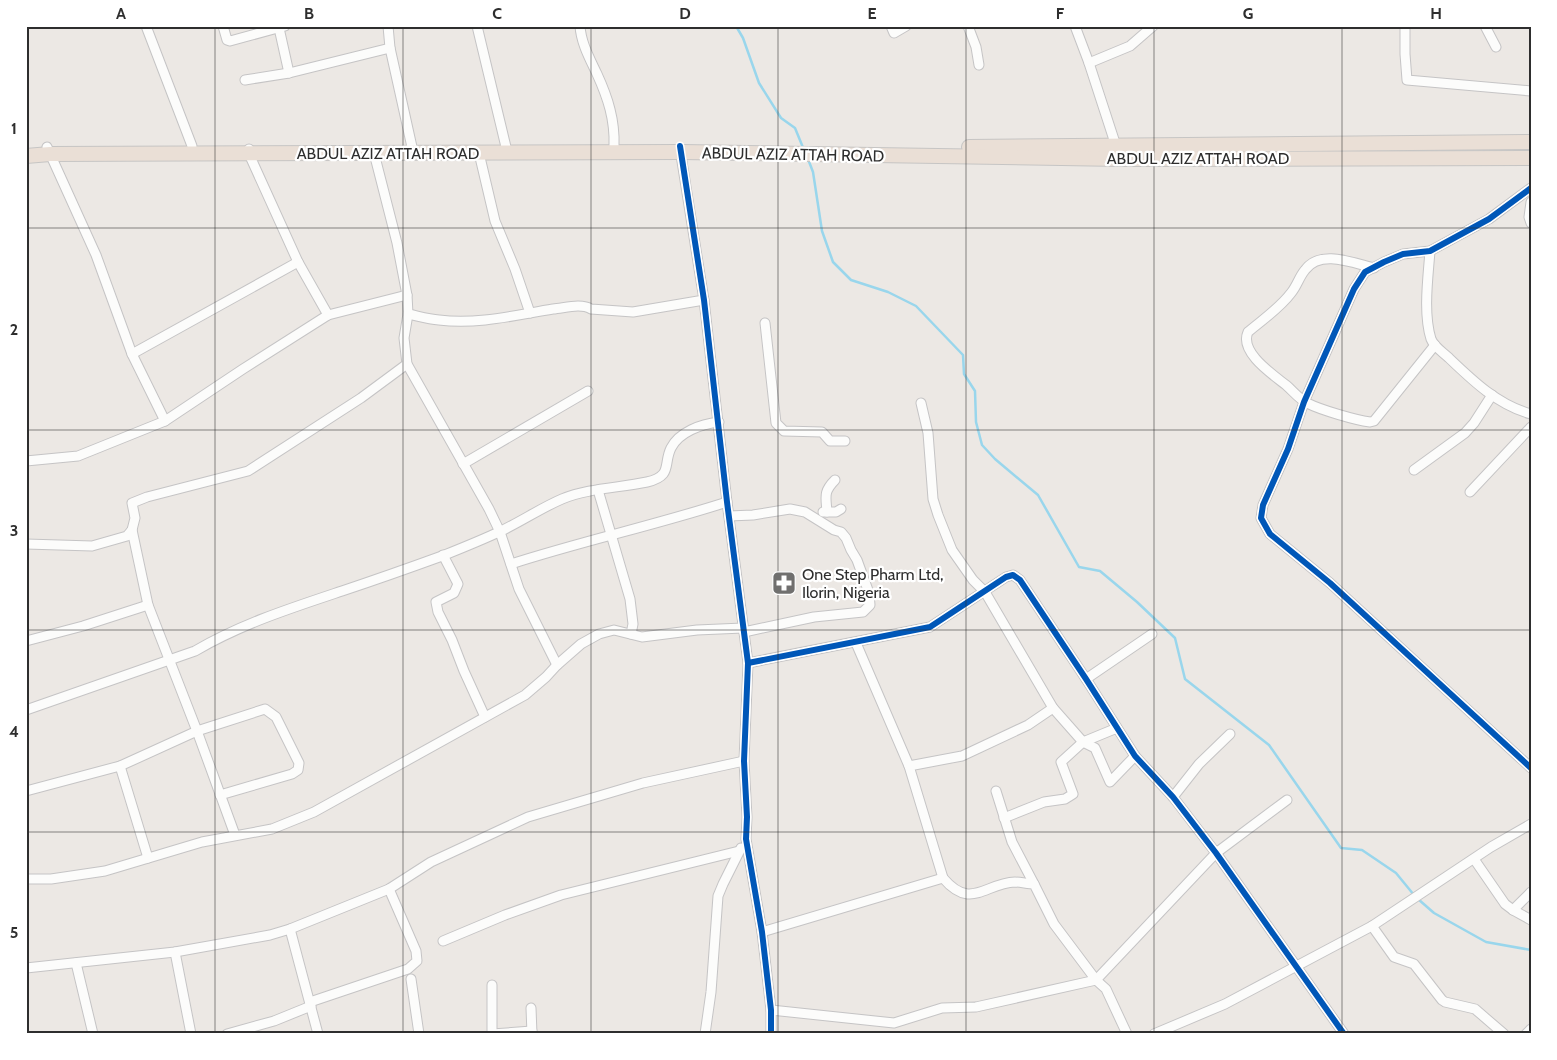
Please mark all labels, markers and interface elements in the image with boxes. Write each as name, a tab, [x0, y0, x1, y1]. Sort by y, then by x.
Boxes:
text: A	[116, 4, 126, 23]
text: B	[304, 4, 314, 23]
text: C	[492, 4, 502, 23]
text: D	[679, 4, 691, 23]
text: E	[867, 4, 877, 23]
text: F	[1056, 4, 1065, 23]
text: G	[1243, 4, 1253, 23]
text: H	[1430, 4, 1442, 23]
text: 1	[11, 119, 17, 138]
street label: ABDUL AZIZ ATTAH ROAD	[702, 143, 884, 166]
street label: ABDUL AZIZ ATTAH ROAD	[297, 144, 479, 163]
street label: ABDUL AZIZ ATTAH ROAD	[1107, 149, 1289, 168]
text: 2	[10, 320, 18, 339]
text: 3	[10, 521, 18, 540]
place label: One Step Pharm Ltd, Ilorin, Nigeria	[802, 565, 944, 602]
pharmacy icon: One Step Pharm Ltd, Ilorin, Nigeria	[771, 570, 797, 596]
text: 4	[9, 722, 19, 741]
text: 5	[10, 923, 18, 942]

